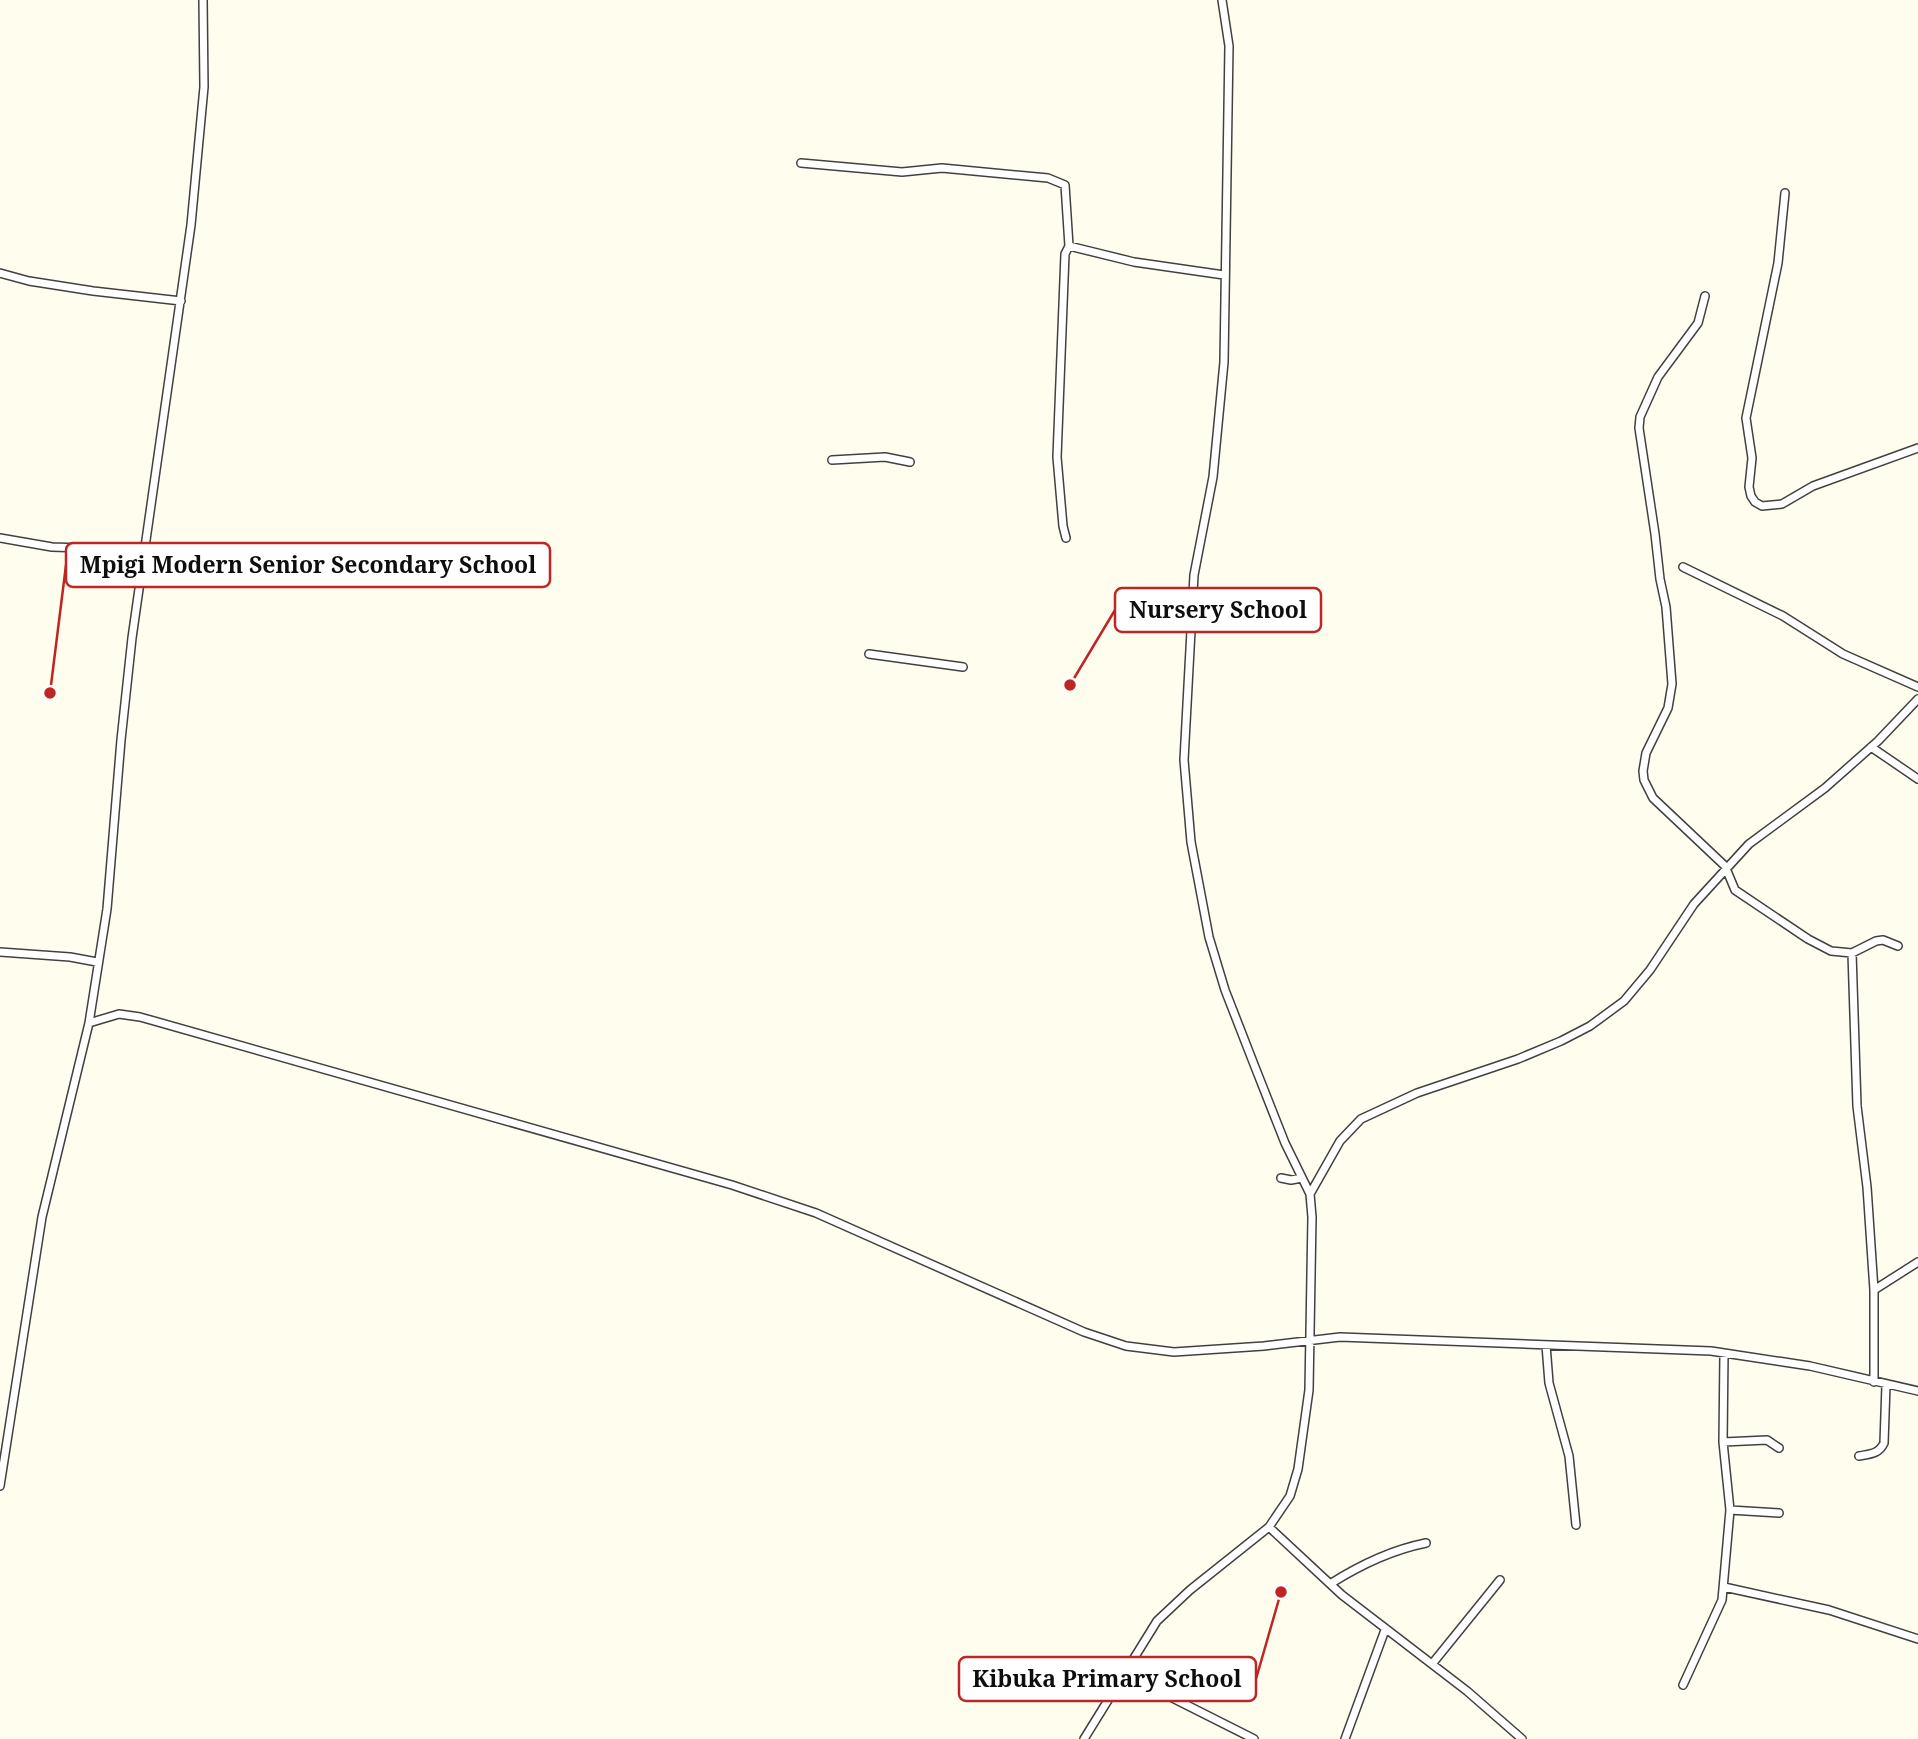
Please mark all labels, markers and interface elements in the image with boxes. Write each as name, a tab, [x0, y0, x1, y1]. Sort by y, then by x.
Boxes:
callout: Mpigi Modern Senior Secondary School	[66, 543, 550, 587]
text: Mpigi Modern Senior Secondary School	[80, 548, 536, 580]
callout: Nursery School	[1115, 588, 1321, 632]
text: Nursery School	[1129, 593, 1307, 625]
callout: Kibuka Primary School	[959, 1657, 1256, 1701]
text: Kibuka Primary School	[972, 1662, 1242, 1694]

